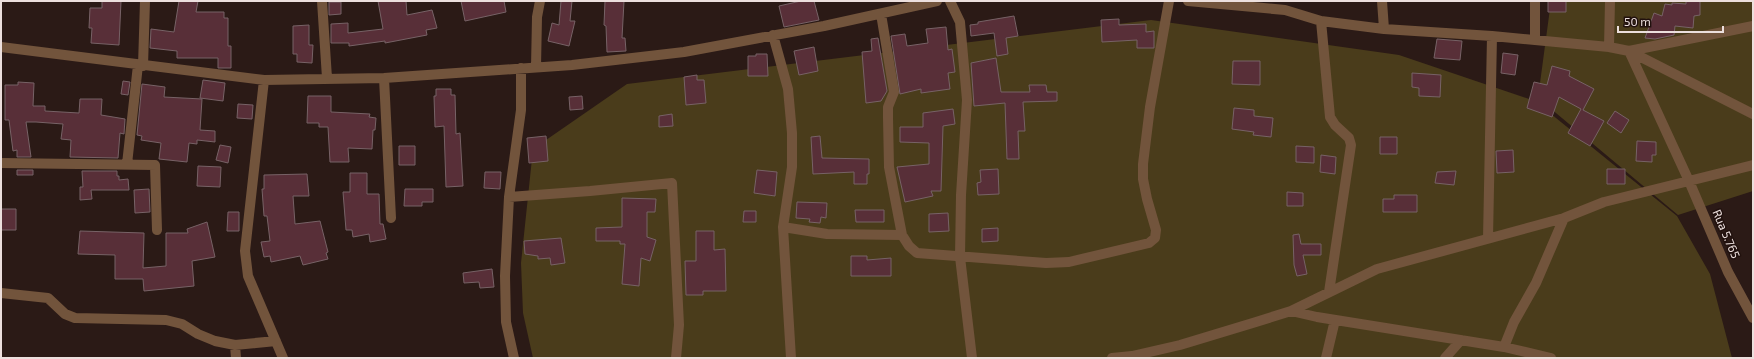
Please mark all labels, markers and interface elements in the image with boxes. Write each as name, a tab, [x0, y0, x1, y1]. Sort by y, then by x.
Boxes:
scale bar	[1618, 8, 1723, 34]
text: 50 m	[1624, 14, 1651, 28]
street label: Rua 5.765	[1710, 207, 1743, 260]

